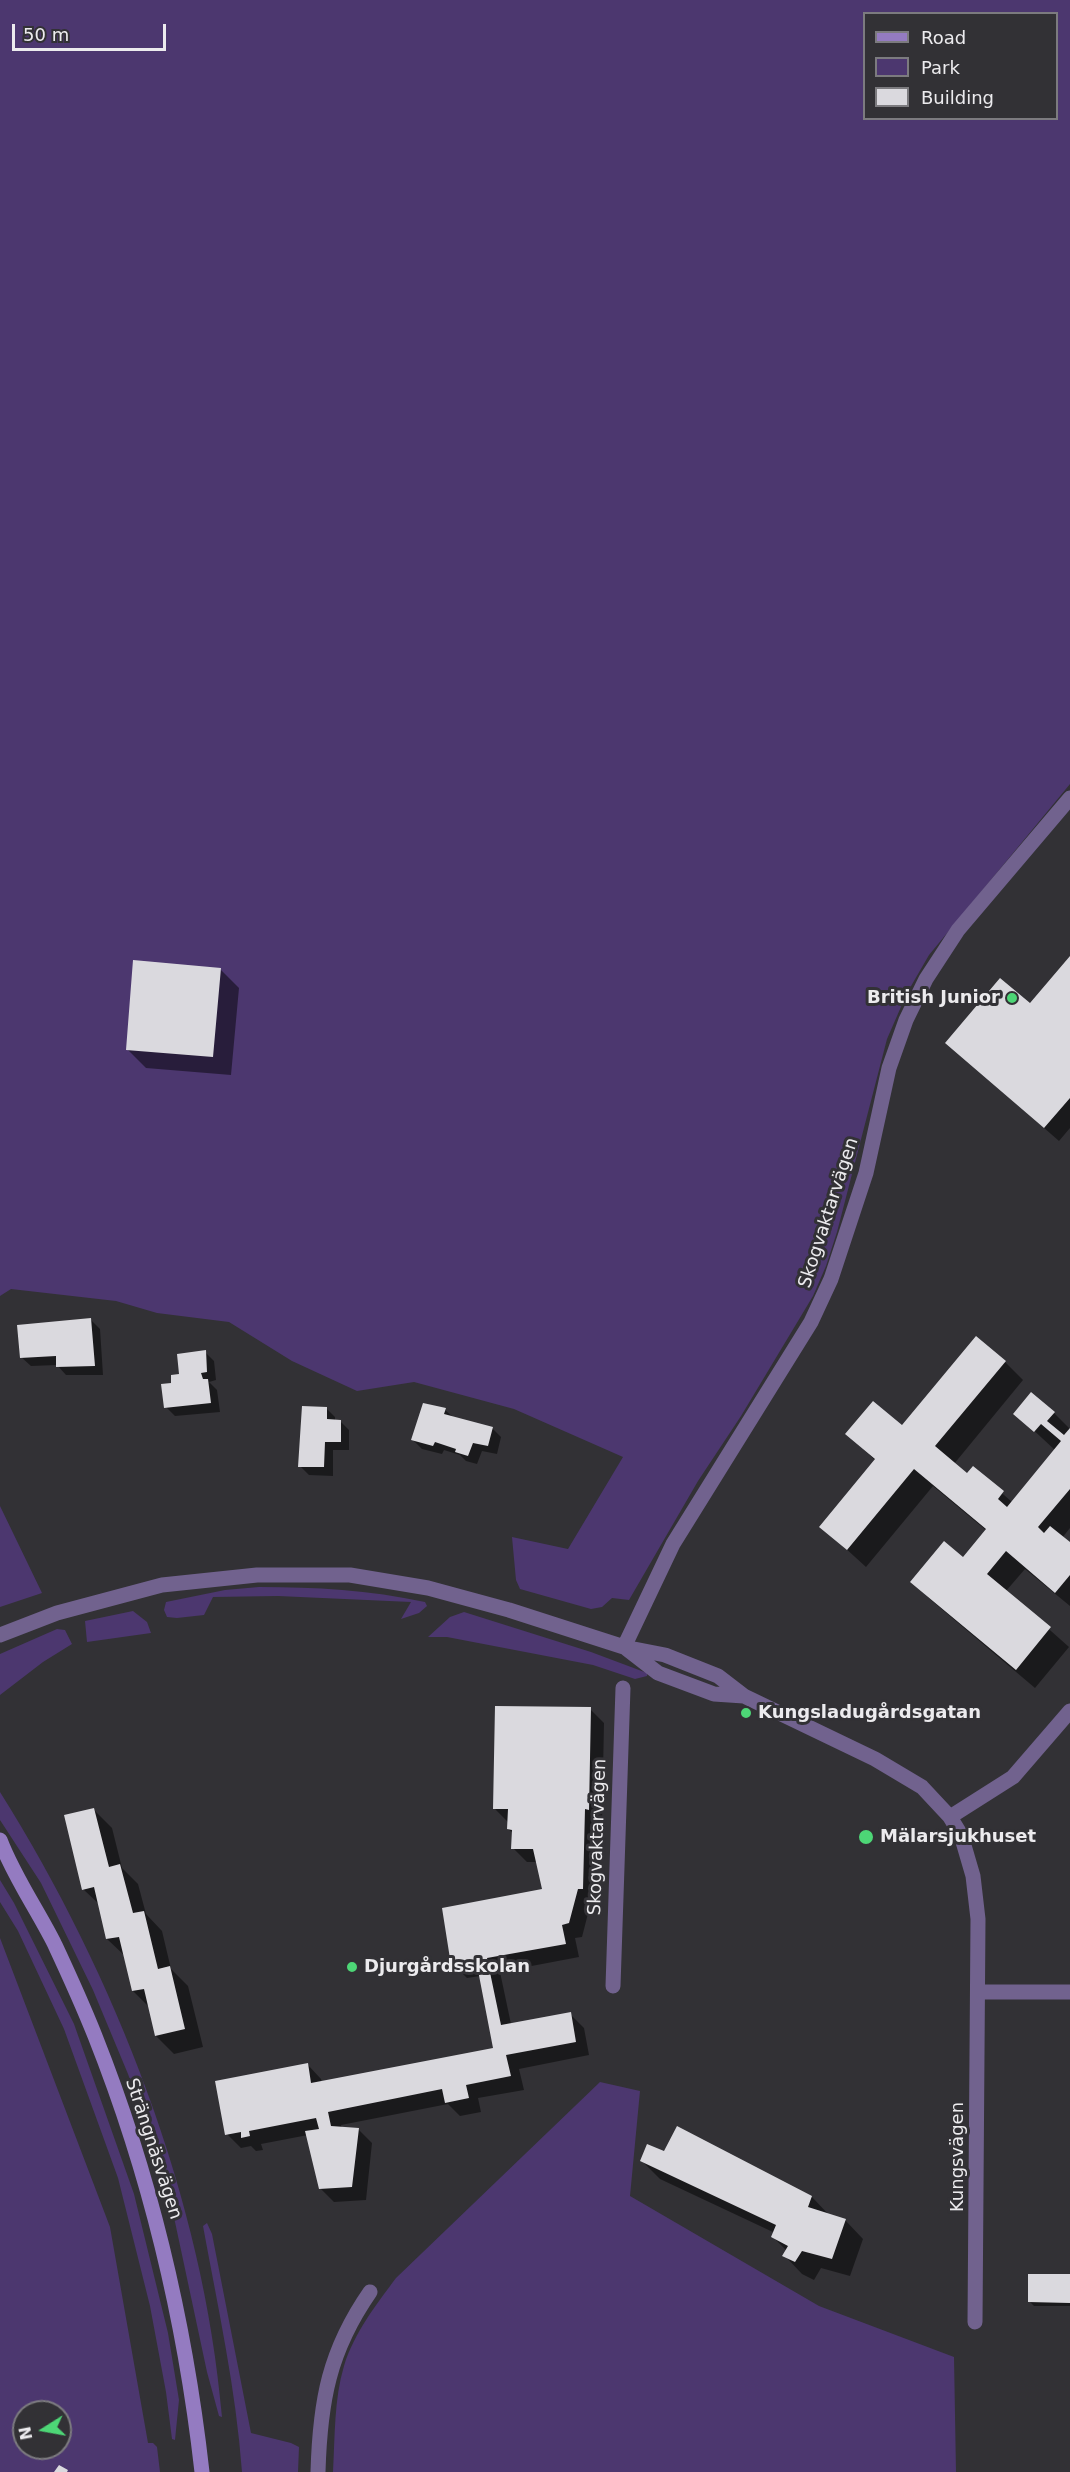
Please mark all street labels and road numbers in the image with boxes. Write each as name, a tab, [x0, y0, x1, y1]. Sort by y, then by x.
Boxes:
street label: Skogvaktarvägen	[794, 1135, 864, 1291]
street label: Skogvaktarvägen	[584, 1758, 612, 1916]
street label: Strängnäsvägen	[120, 2076, 186, 2222]
street label: Kungsvägen	[947, 2102, 969, 2212]

